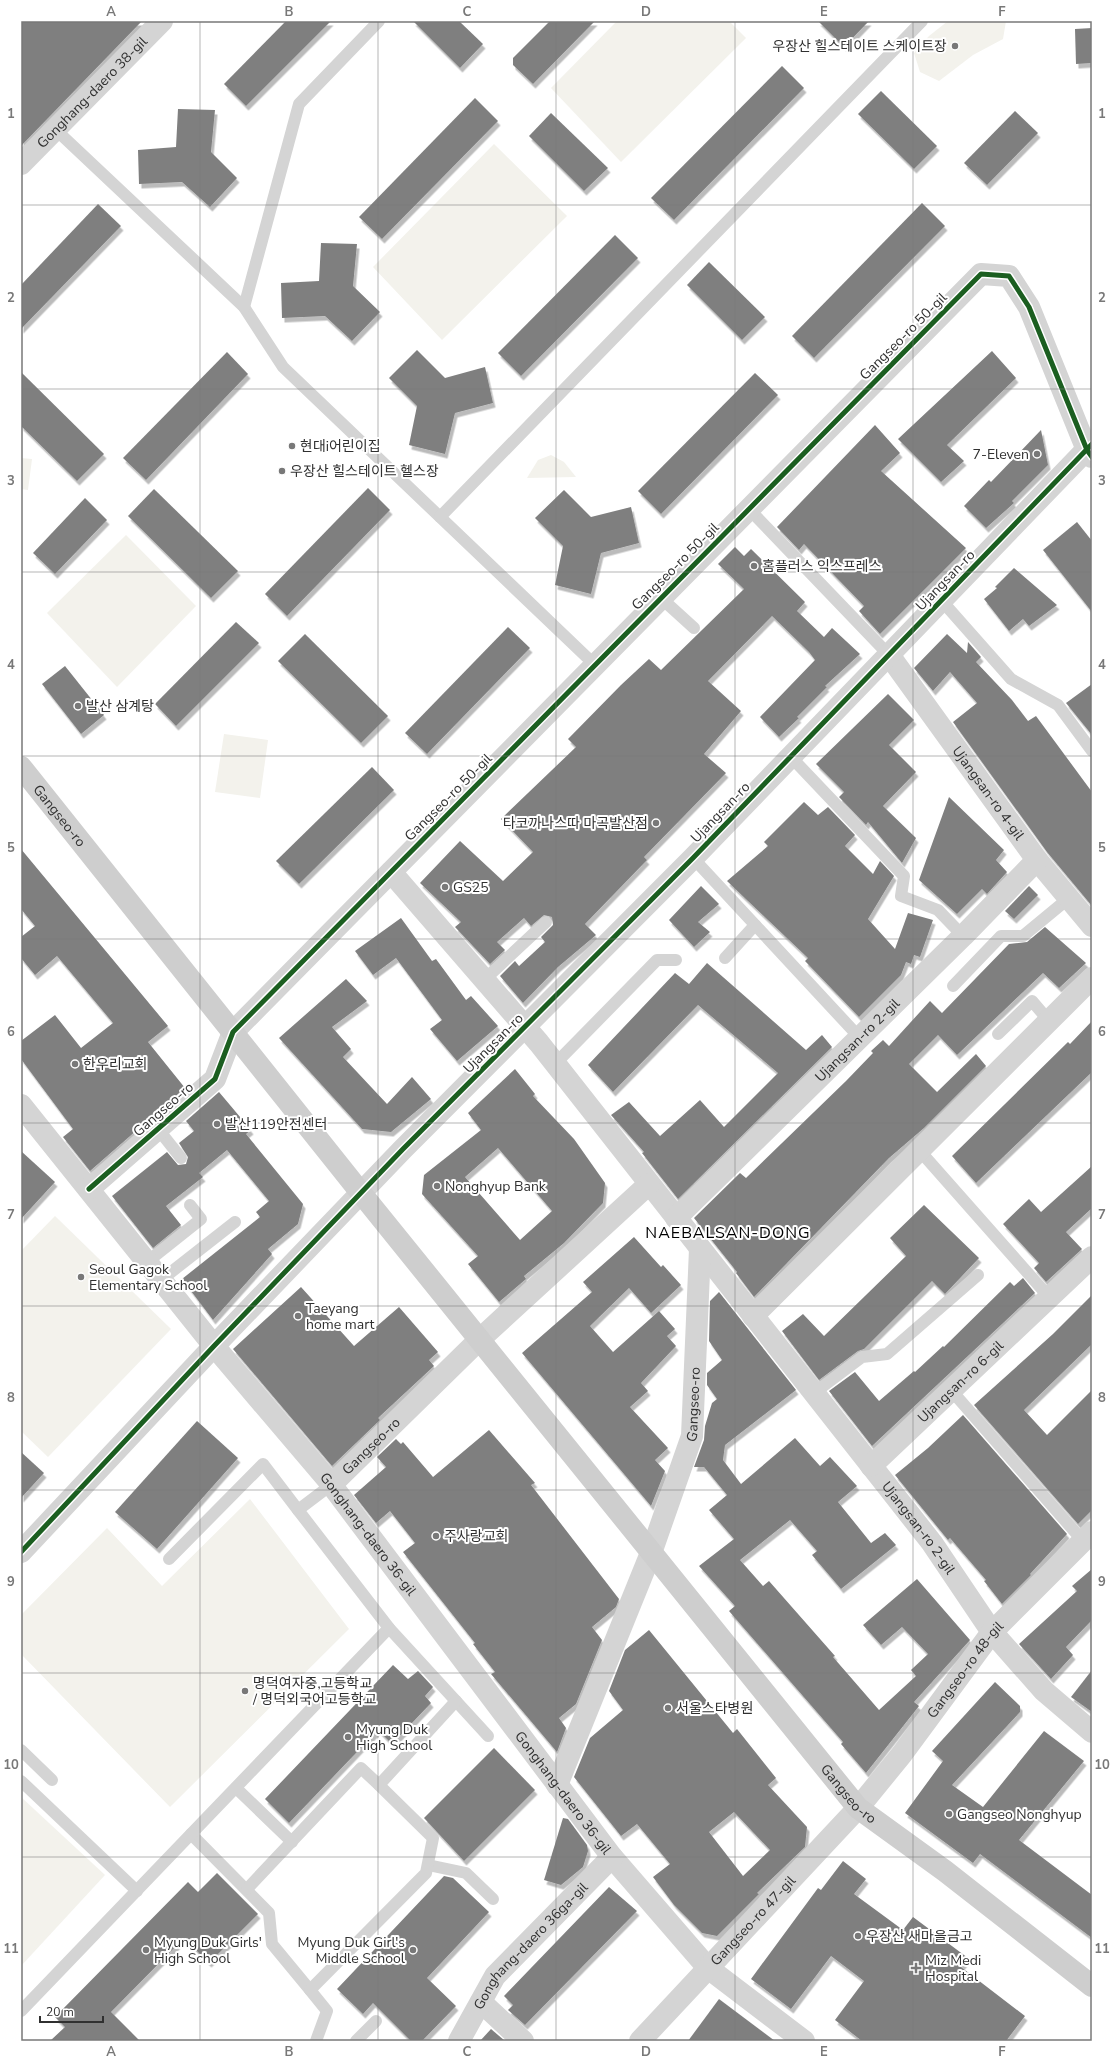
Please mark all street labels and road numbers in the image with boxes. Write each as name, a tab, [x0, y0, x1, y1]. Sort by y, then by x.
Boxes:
street label: Gonghang-daero 38-gil	[33, 32, 152, 152]
street label: Gangseo-ro 50-gil	[855, 288, 952, 384]
street label: Gangseo-ro 50-gil	[627, 518, 724, 614]
street label: Ujangsan-ro	[911, 546, 979, 615]
street label: Ujangsan-ro 4-gil	[948, 742, 1029, 845]
street label: Gangseo-ro 50-gil	[400, 749, 497, 845]
street label: Ujangsan-ro	[686, 778, 754, 847]
street label: Gangseo-ro	[29, 781, 90, 851]
street label: Ujangsan-ro 2-gil	[811, 994, 905, 1086]
street label: Ujangsan-ro	[459, 1009, 528, 1078]
street label: Gangseo-ro	[129, 1078, 198, 1141]
street label: Ujangsan-ro 6-gil	[914, 1336, 1008, 1427]
street label: Gangseo-ro	[682, 1366, 705, 1445]
street label: Gangseo-ro	[338, 1413, 405, 1479]
street label: Gonghang-daero 36-gil	[315, 1468, 421, 1600]
street label: Ujangsan-ro 2-gil	[877, 1478, 960, 1579]
street label: Gangseo-ro 48-gil	[923, 1616, 1008, 1722]
street label: Gonghang-daero 36-gil	[510, 1727, 616, 1859]
street label: Gangseo-ro	[816, 1760, 880, 1828]
street label: Gangseo-ro 47-gil	[706, 1871, 801, 1970]
street label: Gonghang-daero 36ga-gil	[469, 1878, 593, 2013]

